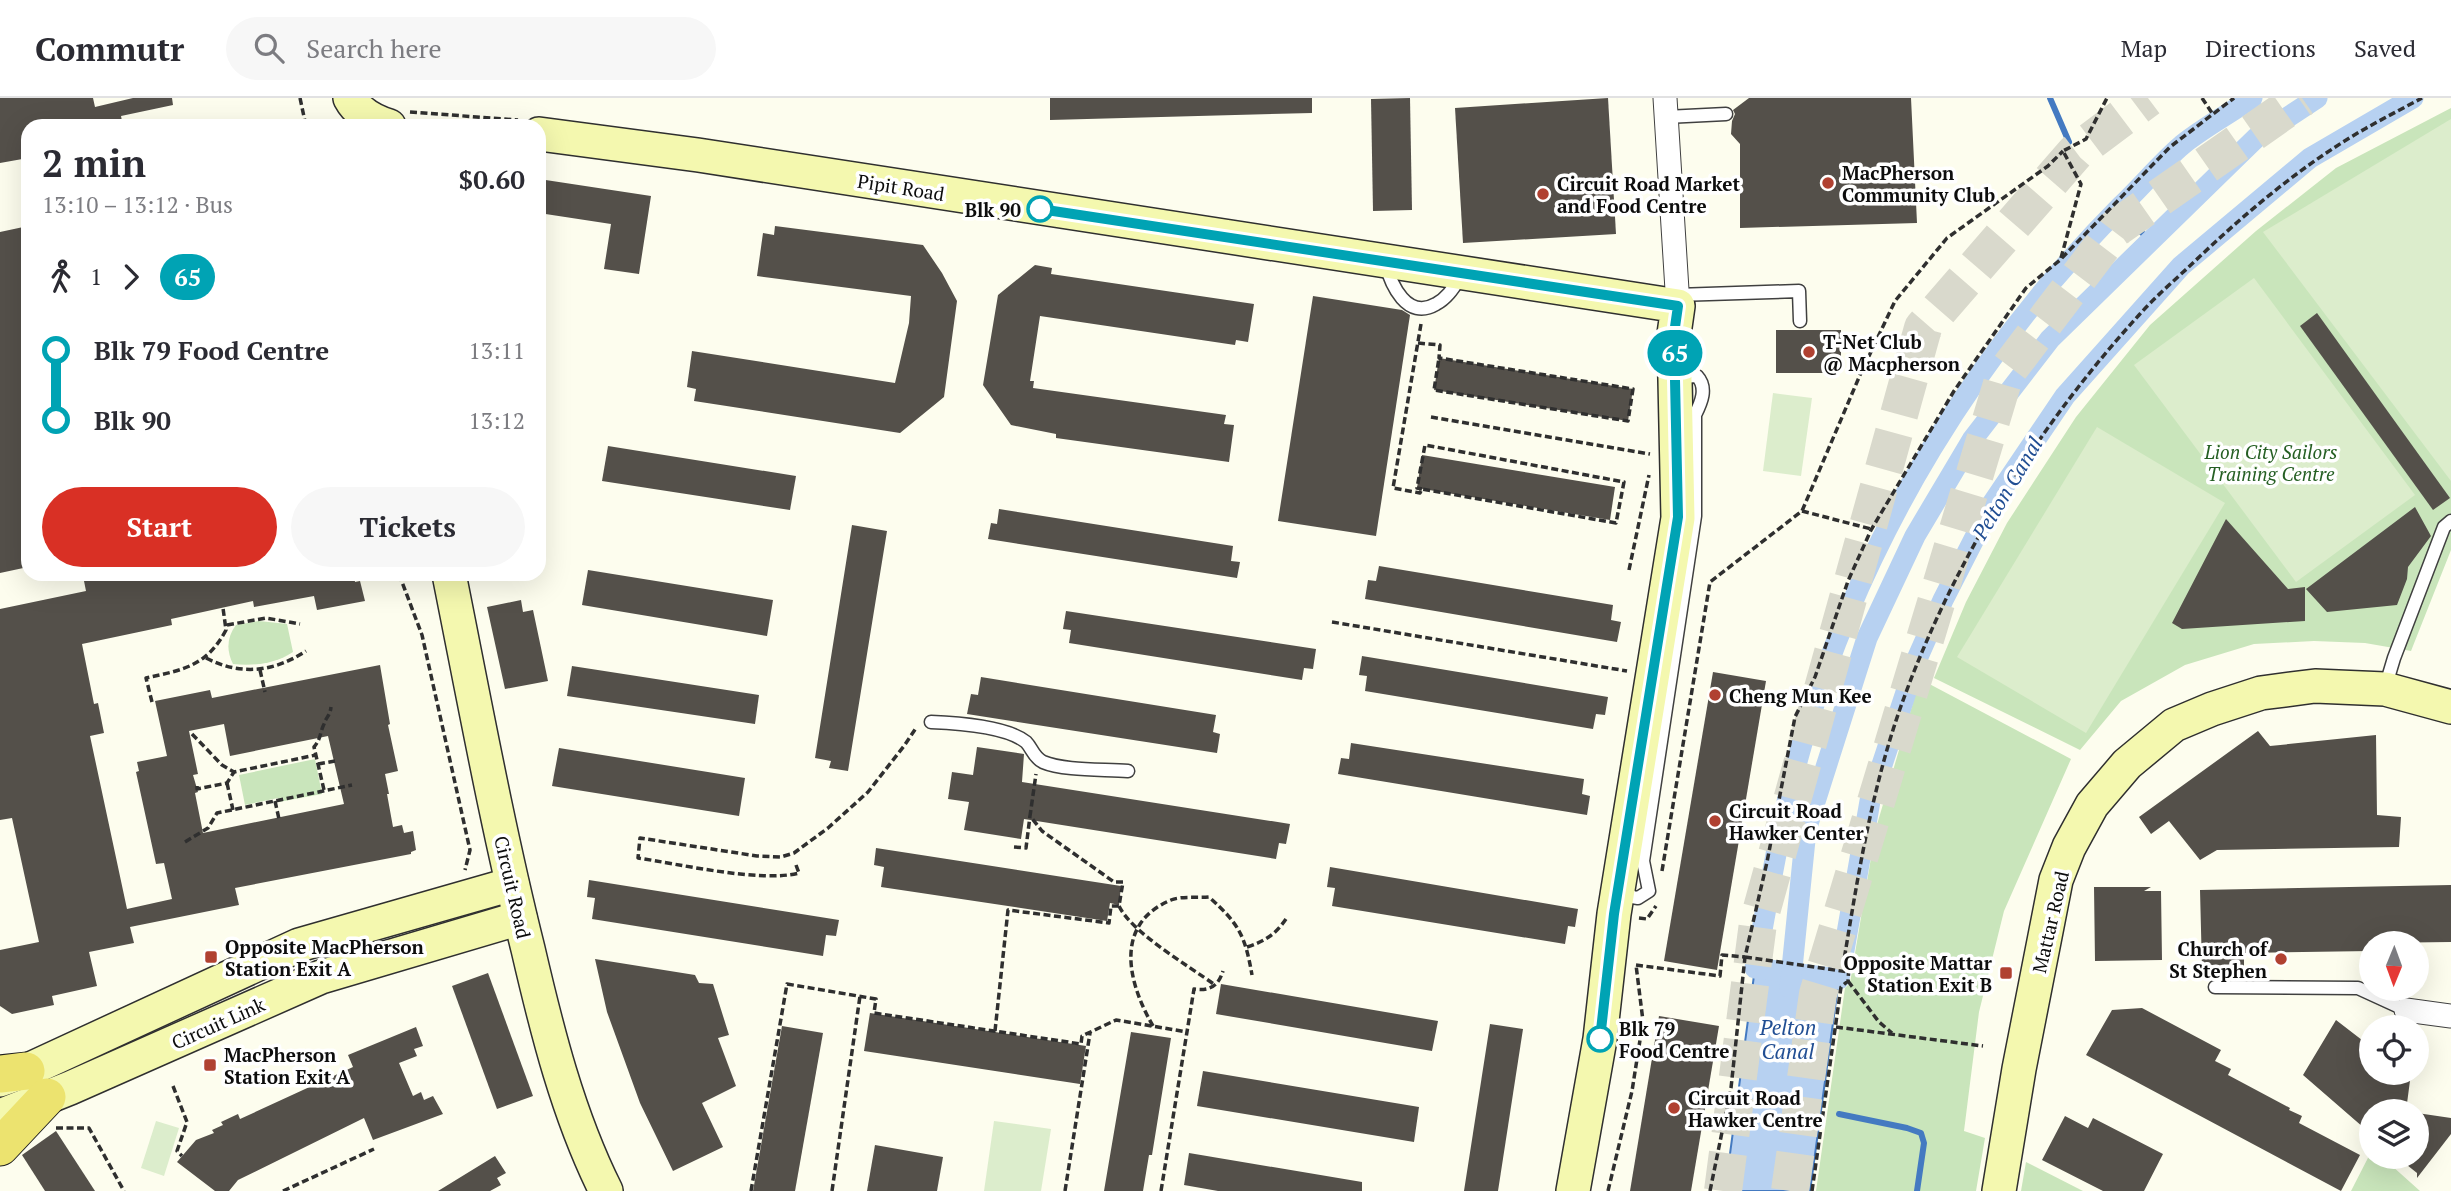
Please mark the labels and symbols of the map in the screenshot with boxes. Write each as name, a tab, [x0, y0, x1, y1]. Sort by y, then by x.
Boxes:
place label: MacPherson Community Club	[1842, 160, 1995, 207]
street label: Pipit Road	[856, 168, 947, 206]
place label: Circuit Road Market and Food Centre	[1557, 171, 1741, 218]
marker: MacPherson Community Club	[1820, 175, 1836, 191]
marker: Circuit Road Market and Food Centre	[1535, 186, 1551, 202]
marker: Blk 90	[1027, 196, 1053, 222]
place label: Blk 90	[965, 197, 1021, 222]
place label: T-Net Club @ Macpherson	[1823, 329, 1961, 376]
line badge: 65	[1644, 330, 1706, 376]
marker: T-Net Club @ Macpherson	[1801, 344, 1817, 360]
water label: Pelton Canal	[1965, 431, 2049, 545]
park label: Lion City Sailors Training Centre	[2204, 439, 2338, 486]
place label: Cheng Mun Kee	[1729, 683, 1872, 708]
marker: Cheng Mun Kee	[1707, 687, 1723, 703]
place label: Circuit Road Hawker Center	[1729, 798, 1865, 845]
marker: Circuit Road Hawker Center	[1707, 813, 1723, 829]
street label: Circuit Road	[489, 833, 537, 941]
street label: Mattar Road	[2026, 868, 2074, 976]
north arrow	[2359, 931, 2429, 1001]
place label: Opposite MacPherson Station Exit A	[225, 934, 425, 981]
place label: Church of St Stephen	[2169, 936, 2269, 983]
marker: Opposite MacPherson Station Exit A	[203, 949, 219, 965]
place label: Opposite Mattar Station Exit B	[1843, 950, 1993, 997]
marker: Church of St Stephen	[2273, 951, 2289, 967]
marker: Opposite Mattar Station Exit B	[1998, 965, 2014, 981]
street label: Circuit Link	[167, 991, 269, 1055]
water label: Pelton Canal	[1759, 1013, 1816, 1065]
place label: Blk 79 Food Centre	[1619, 1016, 1729, 1063]
marker: Blk 79 Food Centre	[1587, 1026, 1613, 1052]
place label: MacPherson Station Exit A	[224, 1042, 350, 1089]
marker: MacPherson Station Exit A	[202, 1057, 218, 1073]
place label: Circuit Road Hawker Centre	[1688, 1085, 1823, 1132]
marker: Circuit Road Hawker Centre	[1666, 1100, 1682, 1116]

